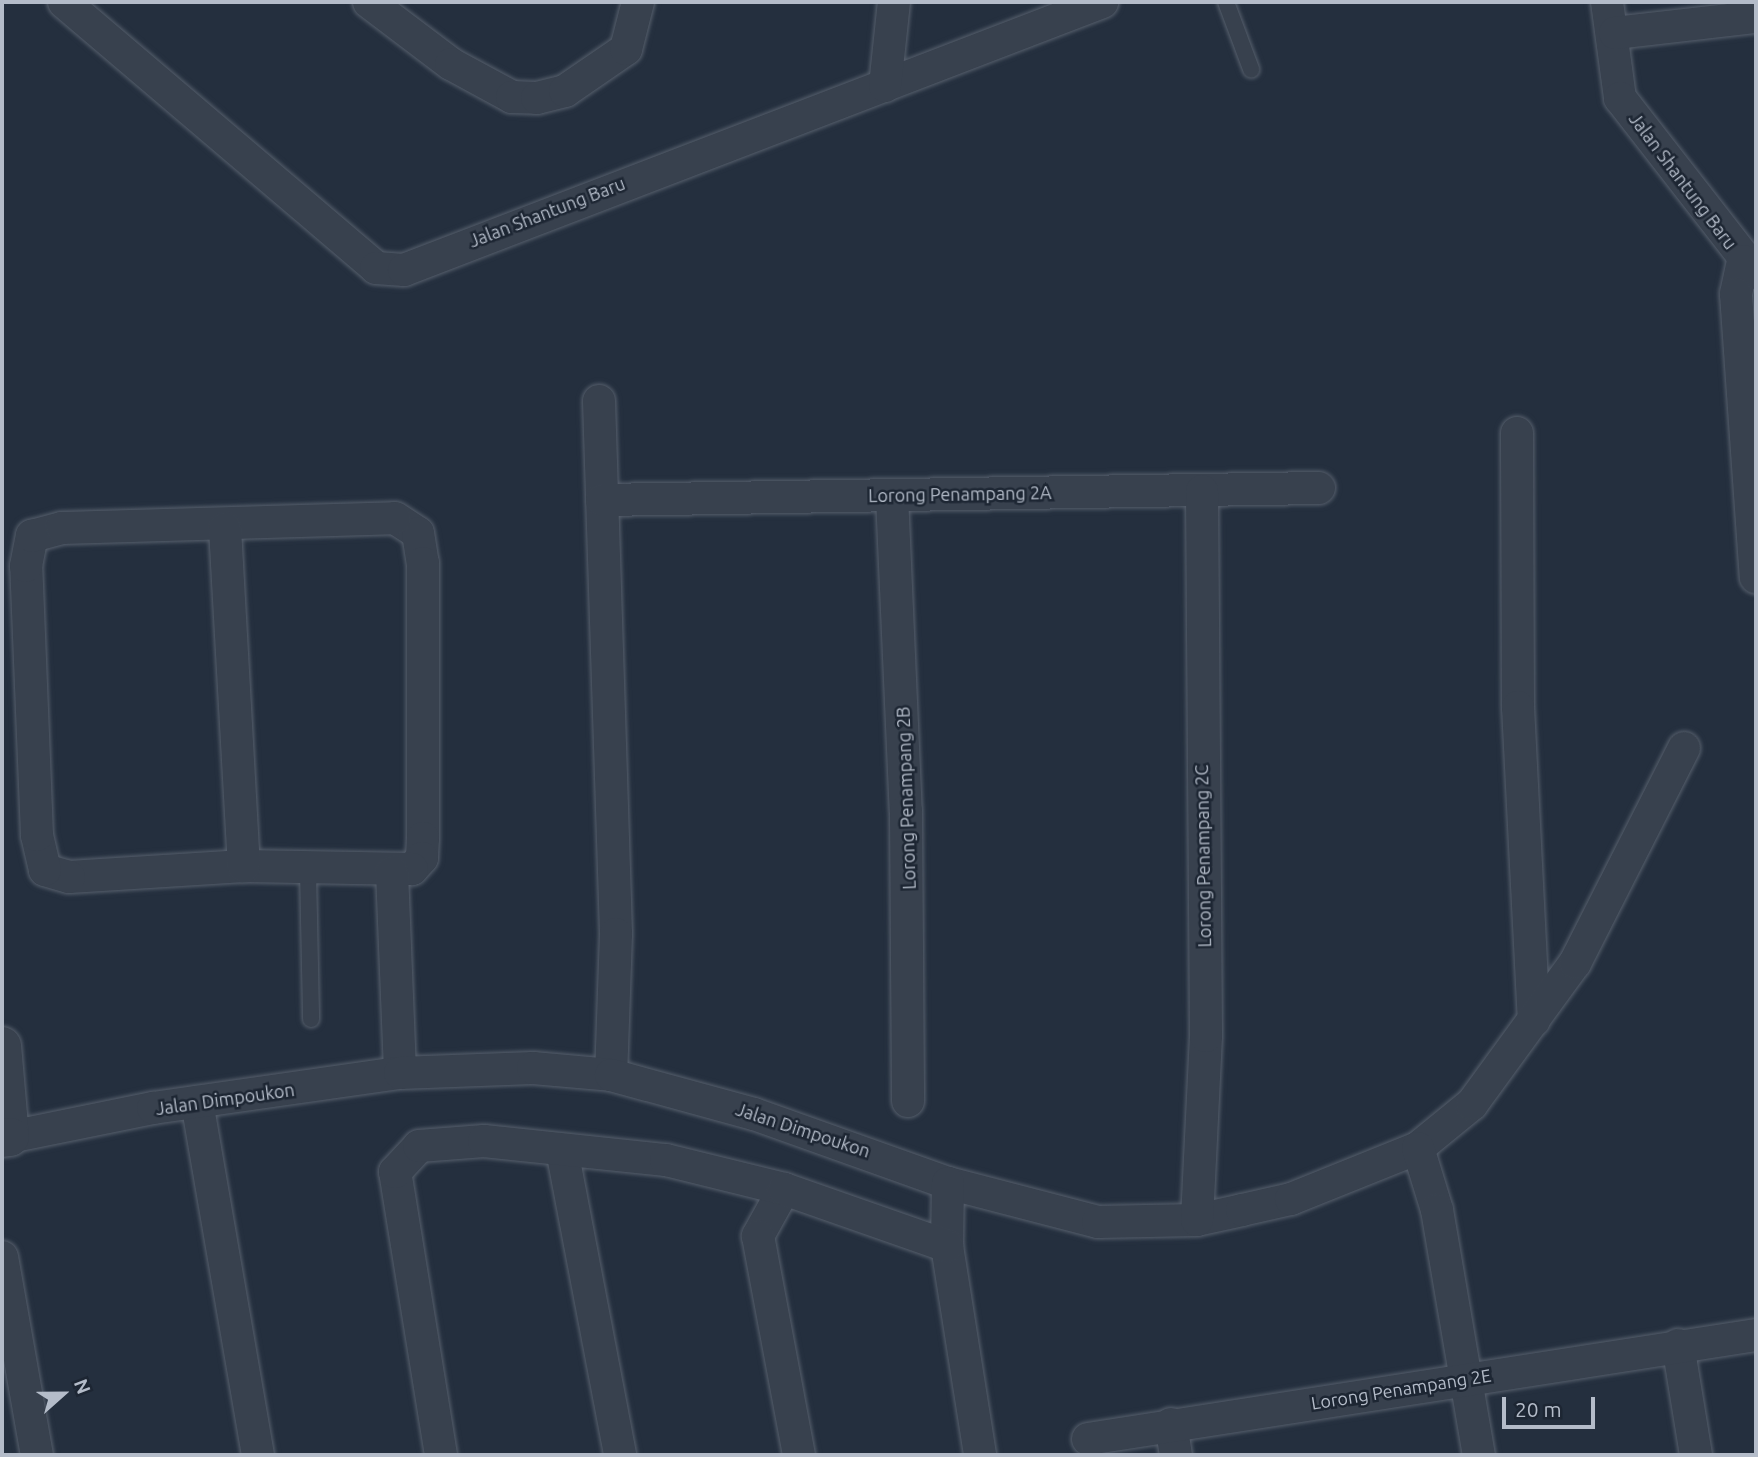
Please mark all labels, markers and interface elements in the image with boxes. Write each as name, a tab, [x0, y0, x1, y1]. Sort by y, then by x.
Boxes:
street label: Jalan Shantung Baru	[1625, 108, 1741, 254]
street label: Jalan Shantung Baru	[466, 172, 628, 252]
street label: Lorong Penampang 2A	[868, 482, 1052, 506]
street label: Lorong Penampang 2B	[892, 706, 920, 890]
street label: Lorong Penampang 2C	[1191, 764, 1215, 948]
street label: Jalan Dimpoukon	[154, 1079, 296, 1119]
street label: Jalan Dimpoukon	[733, 1098, 873, 1162]
north arrow	[28, 1359, 98, 1429]
street label: Lorong Penampang 2E	[1309, 1364, 1493, 1414]
text: N	[70, 1376, 95, 1397]
scale bar	[1506, 1384, 1599, 1428]
text: 20 m	[1515, 1397, 1562, 1421]

